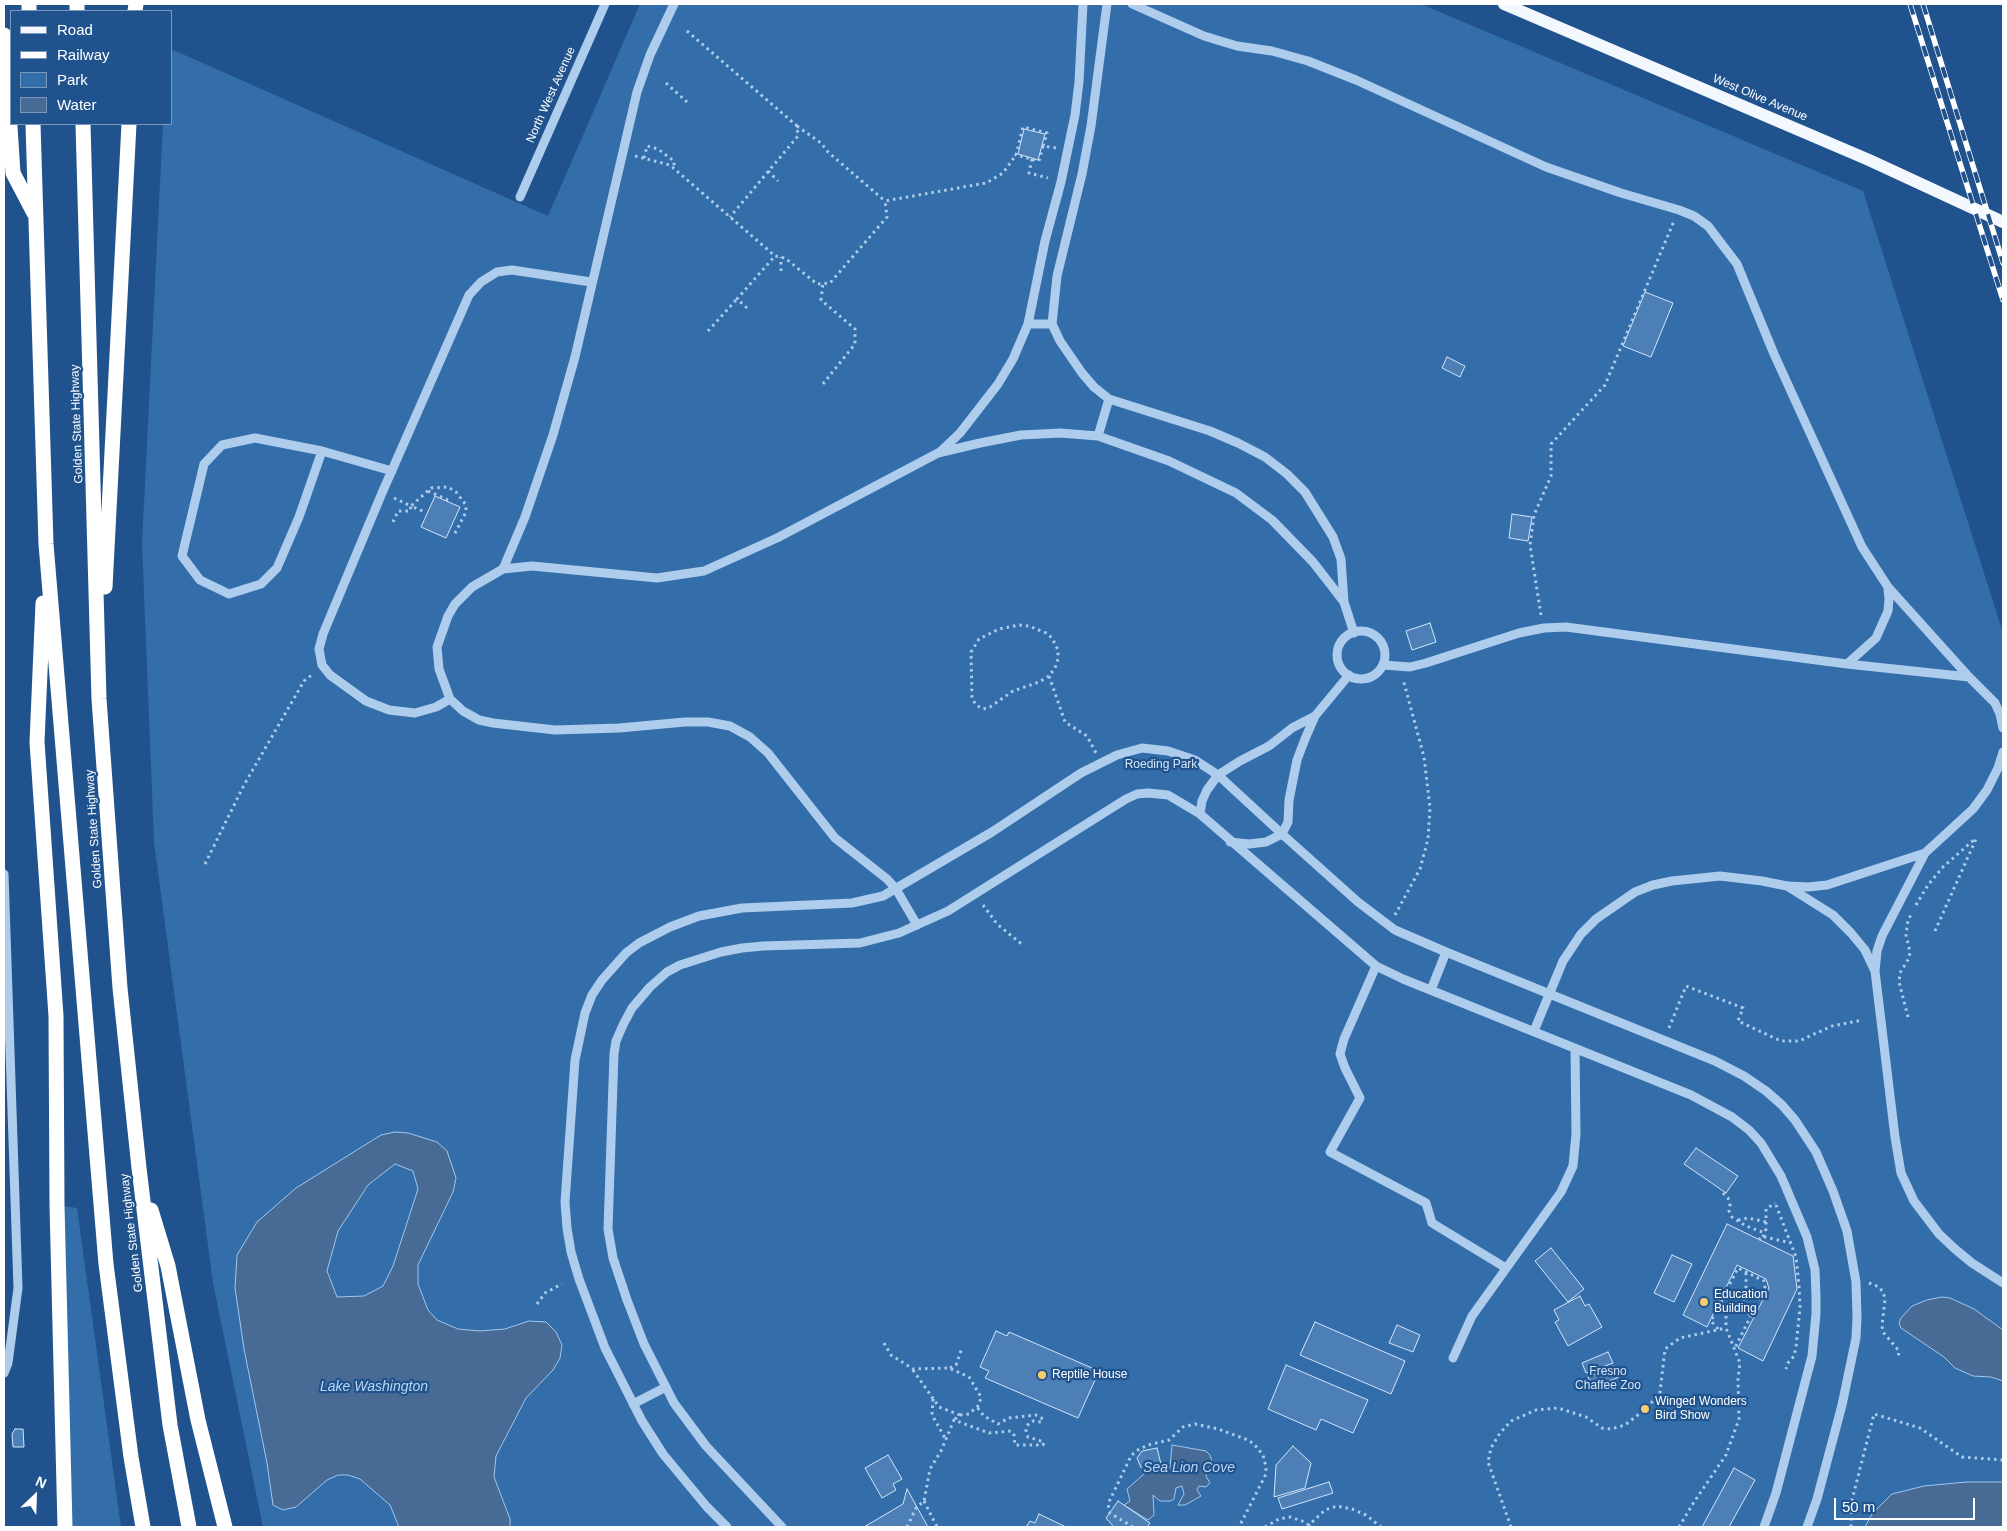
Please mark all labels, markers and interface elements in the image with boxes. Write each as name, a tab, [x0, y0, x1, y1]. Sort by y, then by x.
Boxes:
legend	[10, 10, 172, 125]
text: Road	[57, 21, 93, 38]
street label: North West Avenue	[523, 45, 579, 145]
text: Railway	[57, 46, 110, 63]
text: Park	[57, 71, 88, 88]
street label: West Olive Avenue	[1710, 72, 1810, 124]
text: Water	[57, 96, 96, 113]
street label: Golden State Highway	[68, 364, 86, 484]
park label: Roeding Park	[1125, 758, 1197, 772]
street label: Golden State Highway	[83, 769, 105, 889]
street label: Golden State Highway	[118, 1173, 146, 1293]
place label: Education Building	[1714, 1288, 1767, 1316]
marker: Education Building	[1698, 1296, 1710, 1308]
park label: Fresno Chaffee Zoo	[1575, 1365, 1641, 1393]
place label: Reptile House	[1052, 1368, 1127, 1382]
marker: Reptile House	[1036, 1369, 1048, 1381]
water label: Lake Washington	[320, 1379, 428, 1395]
place label: Winged Wonders Bird Show	[1655, 1395, 1747, 1423]
marker: Winged Wonders Bird Show	[1639, 1403, 1651, 1415]
water label: Sea Lion Cove	[1143, 1460, 1235, 1476]
north arrow	[10, 1471, 60, 1521]
text: N	[33, 1473, 49, 1492]
scale bar	[1837, 1488, 1978, 1520]
text: 50 m	[1842, 1498, 1875, 1515]

